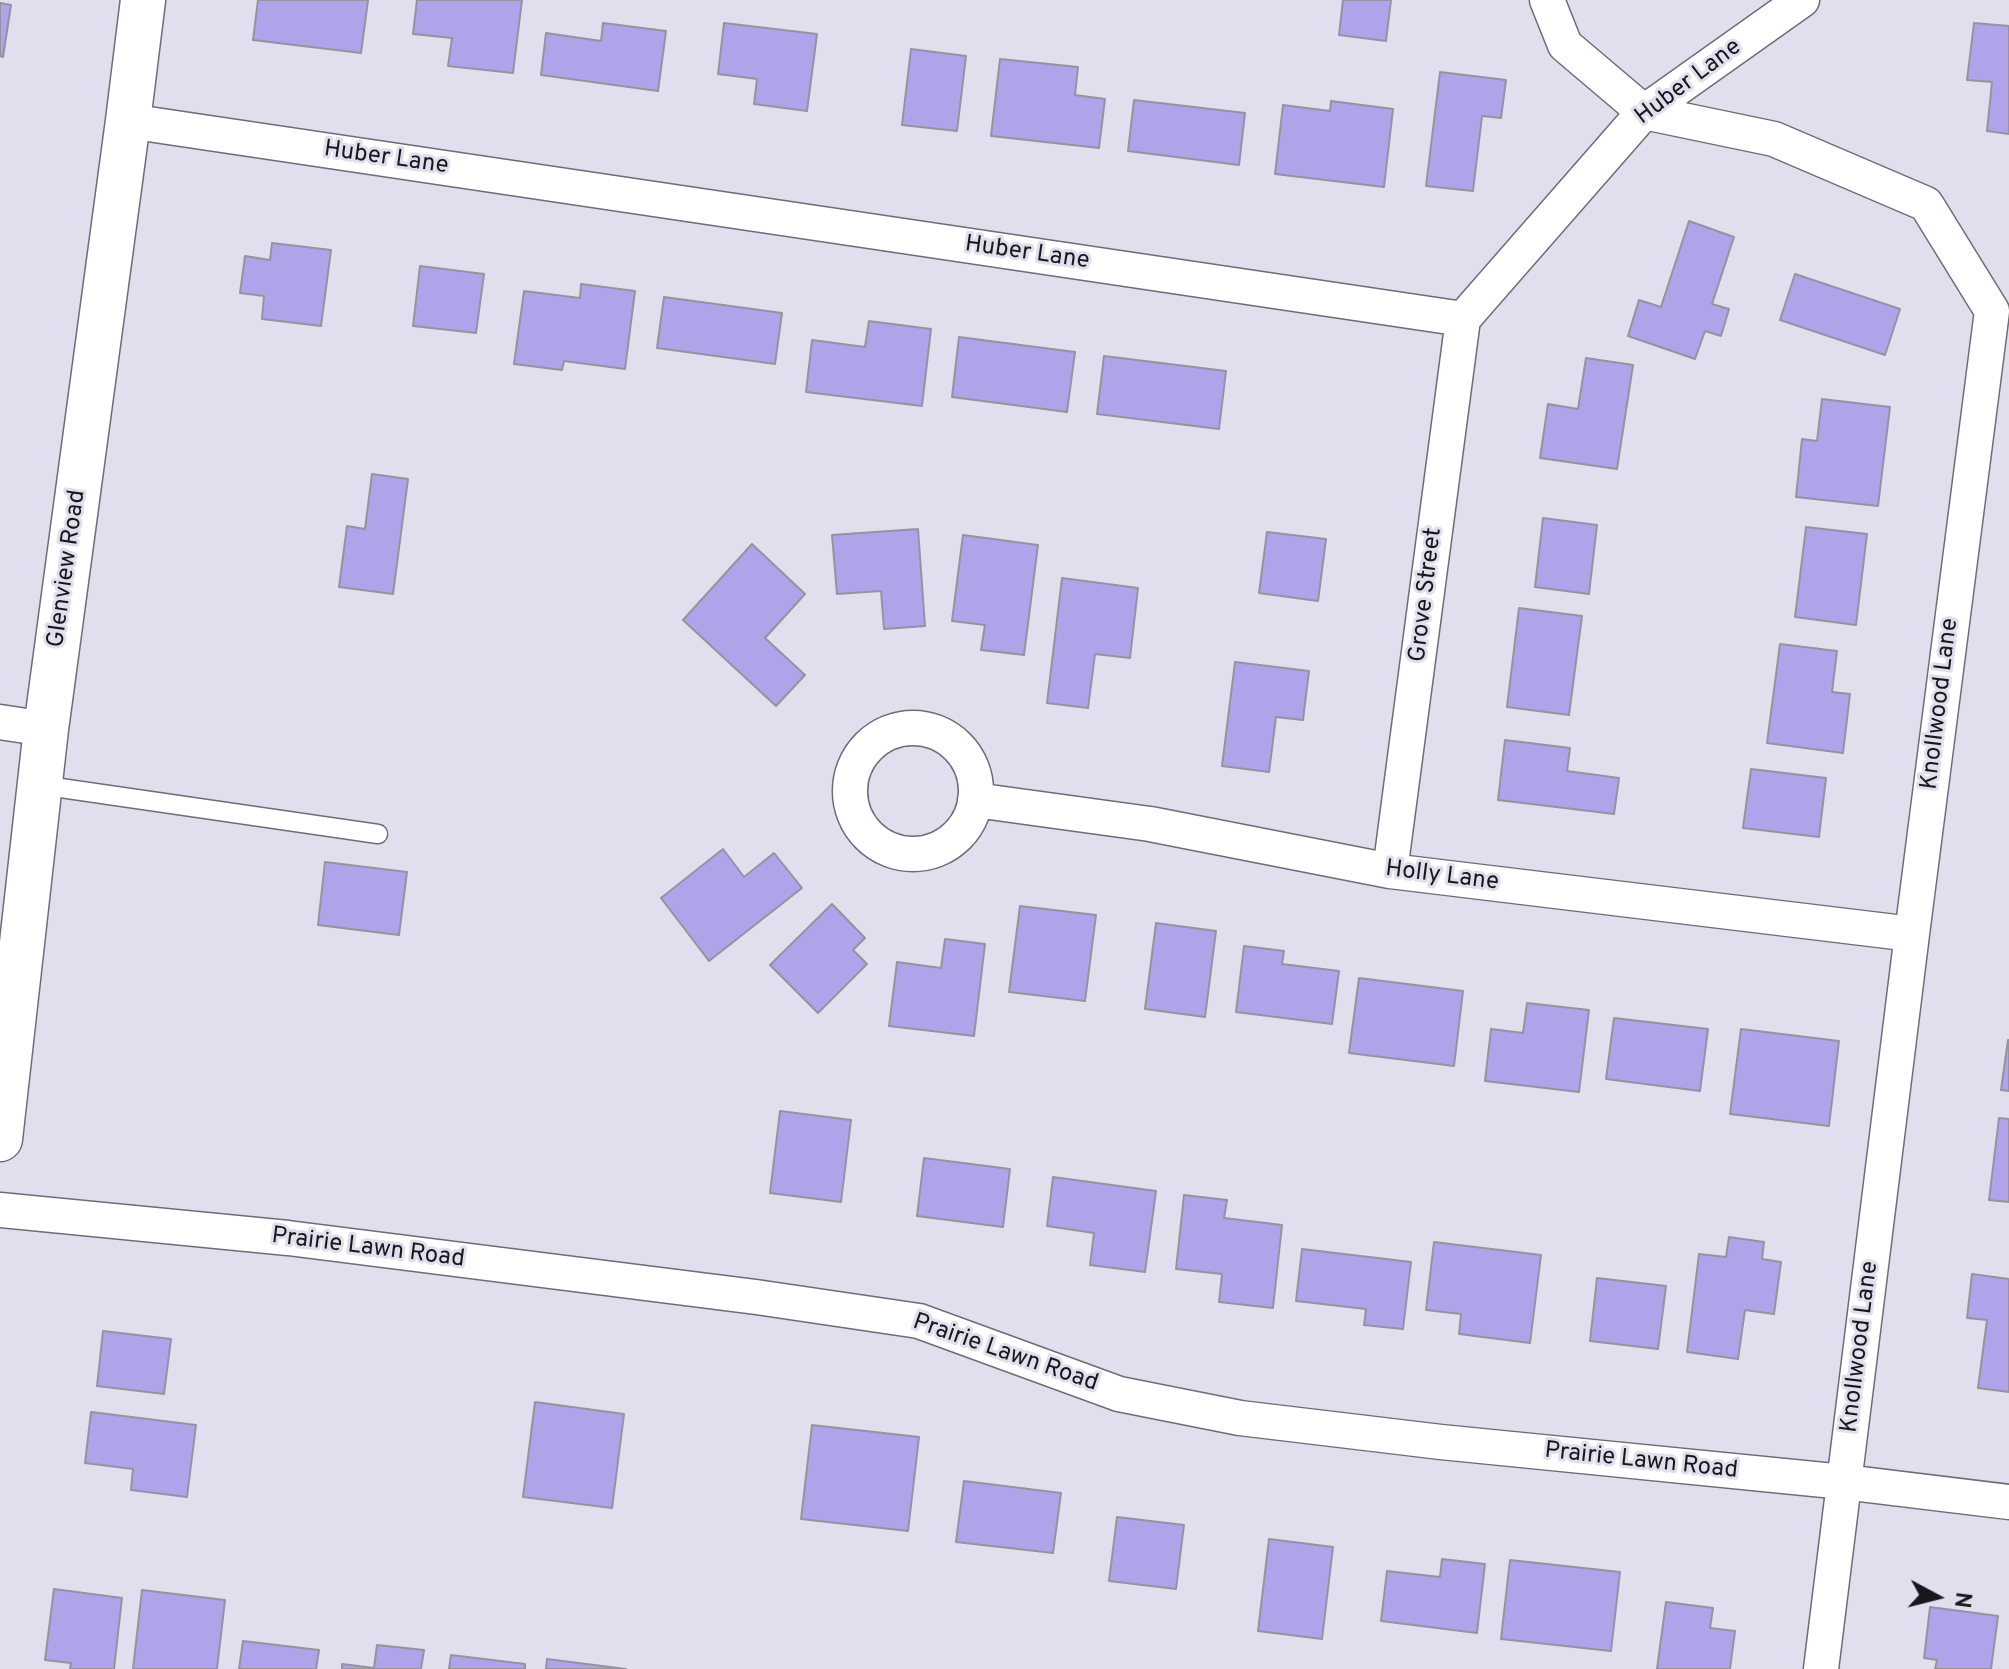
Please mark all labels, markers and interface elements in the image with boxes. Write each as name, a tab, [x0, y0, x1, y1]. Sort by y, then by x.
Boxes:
street label: Huber Lane	[1630, 34, 1748, 132]
street label: Huber Lane	[322, 136, 450, 182]
street label: Huber Lane	[963, 231, 1091, 277]
street label: Glenview Road	[43, 488, 93, 650]
street label: Grove Street	[1404, 526, 1450, 664]
street label: Knollwood Lane	[1916, 617, 1966, 791]
street label: Holly Lane	[1384, 856, 1500, 898]
street label: Prairie Lawn Road	[270, 1223, 466, 1275]
street label: Knollwood Lane	[1836, 1260, 1886, 1434]
street label: Prairie Lawn Road	[908, 1309, 1102, 1399]
street label: Prairie Lawn Road	[1543, 1438, 1739, 1486]
north arrow	[1897, 1557, 1977, 1637]
text: N	[1947, 1590, 1976, 1609]

